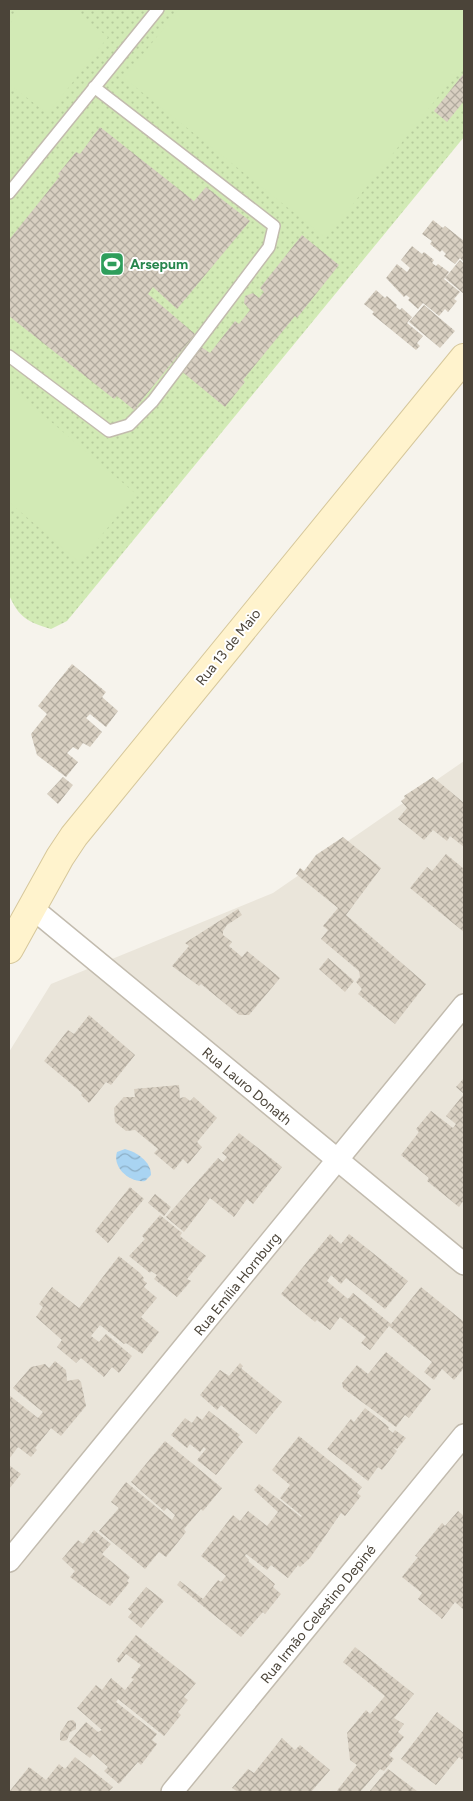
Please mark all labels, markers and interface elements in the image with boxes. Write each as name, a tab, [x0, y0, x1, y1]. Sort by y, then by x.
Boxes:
sports icon: Arsepum	[99, 251, 125, 277]
place label: Arsepum	[130, 256, 188, 273]
street label: Rua 13 de Maio	[192, 606, 264, 689]
street label: Rua Lauro Donath	[198, 1044, 295, 1129]
street label: Rua Emília Hornburg	[191, 1229, 284, 1339]
street label: Rua Irmão Celestino Depiné	[257, 1541, 380, 1687]

